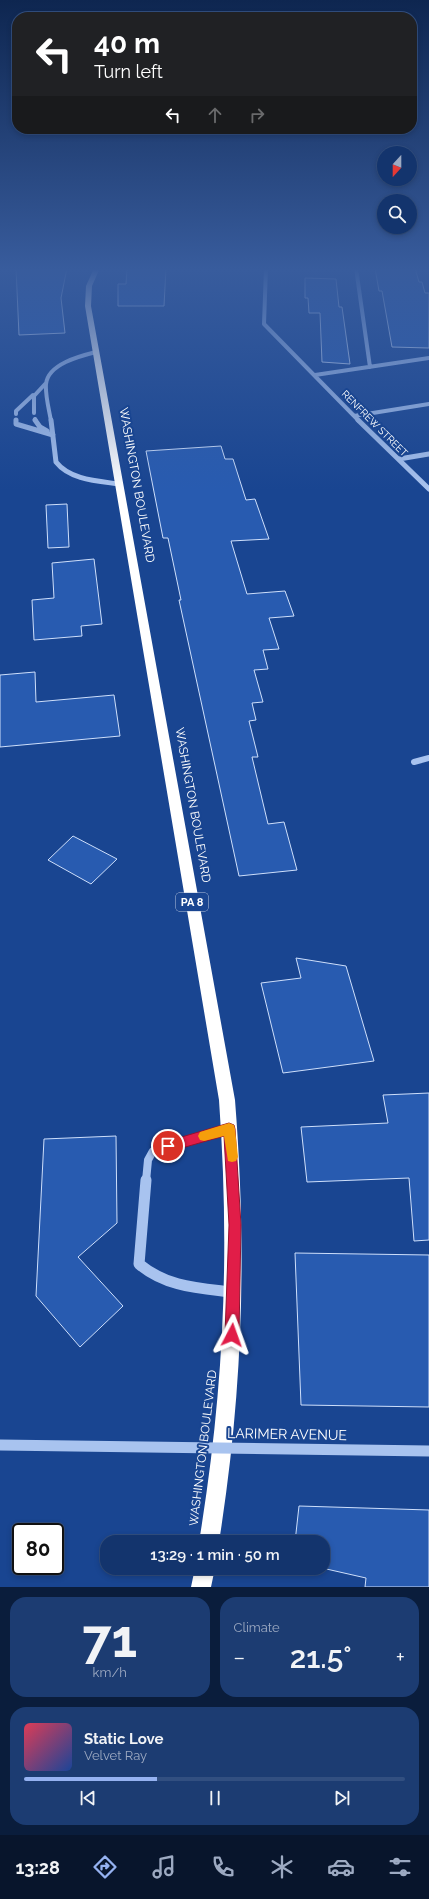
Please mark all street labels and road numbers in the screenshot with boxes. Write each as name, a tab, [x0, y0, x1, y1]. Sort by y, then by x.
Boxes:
street label: RENFREW STREET	[339, 388, 410, 459]
street label: WASHINGTON BOULEVARD	[116, 406, 158, 564]
street label: WASHINGTON BOULEVARD	[172, 726, 214, 884]
road number: PA 8	[176, 893, 208, 911]
street label: WASHINGTON BOULEVARD	[186, 1369, 220, 1527]
street label: LARIMER AVENUE	[227, 1425, 347, 1443]

